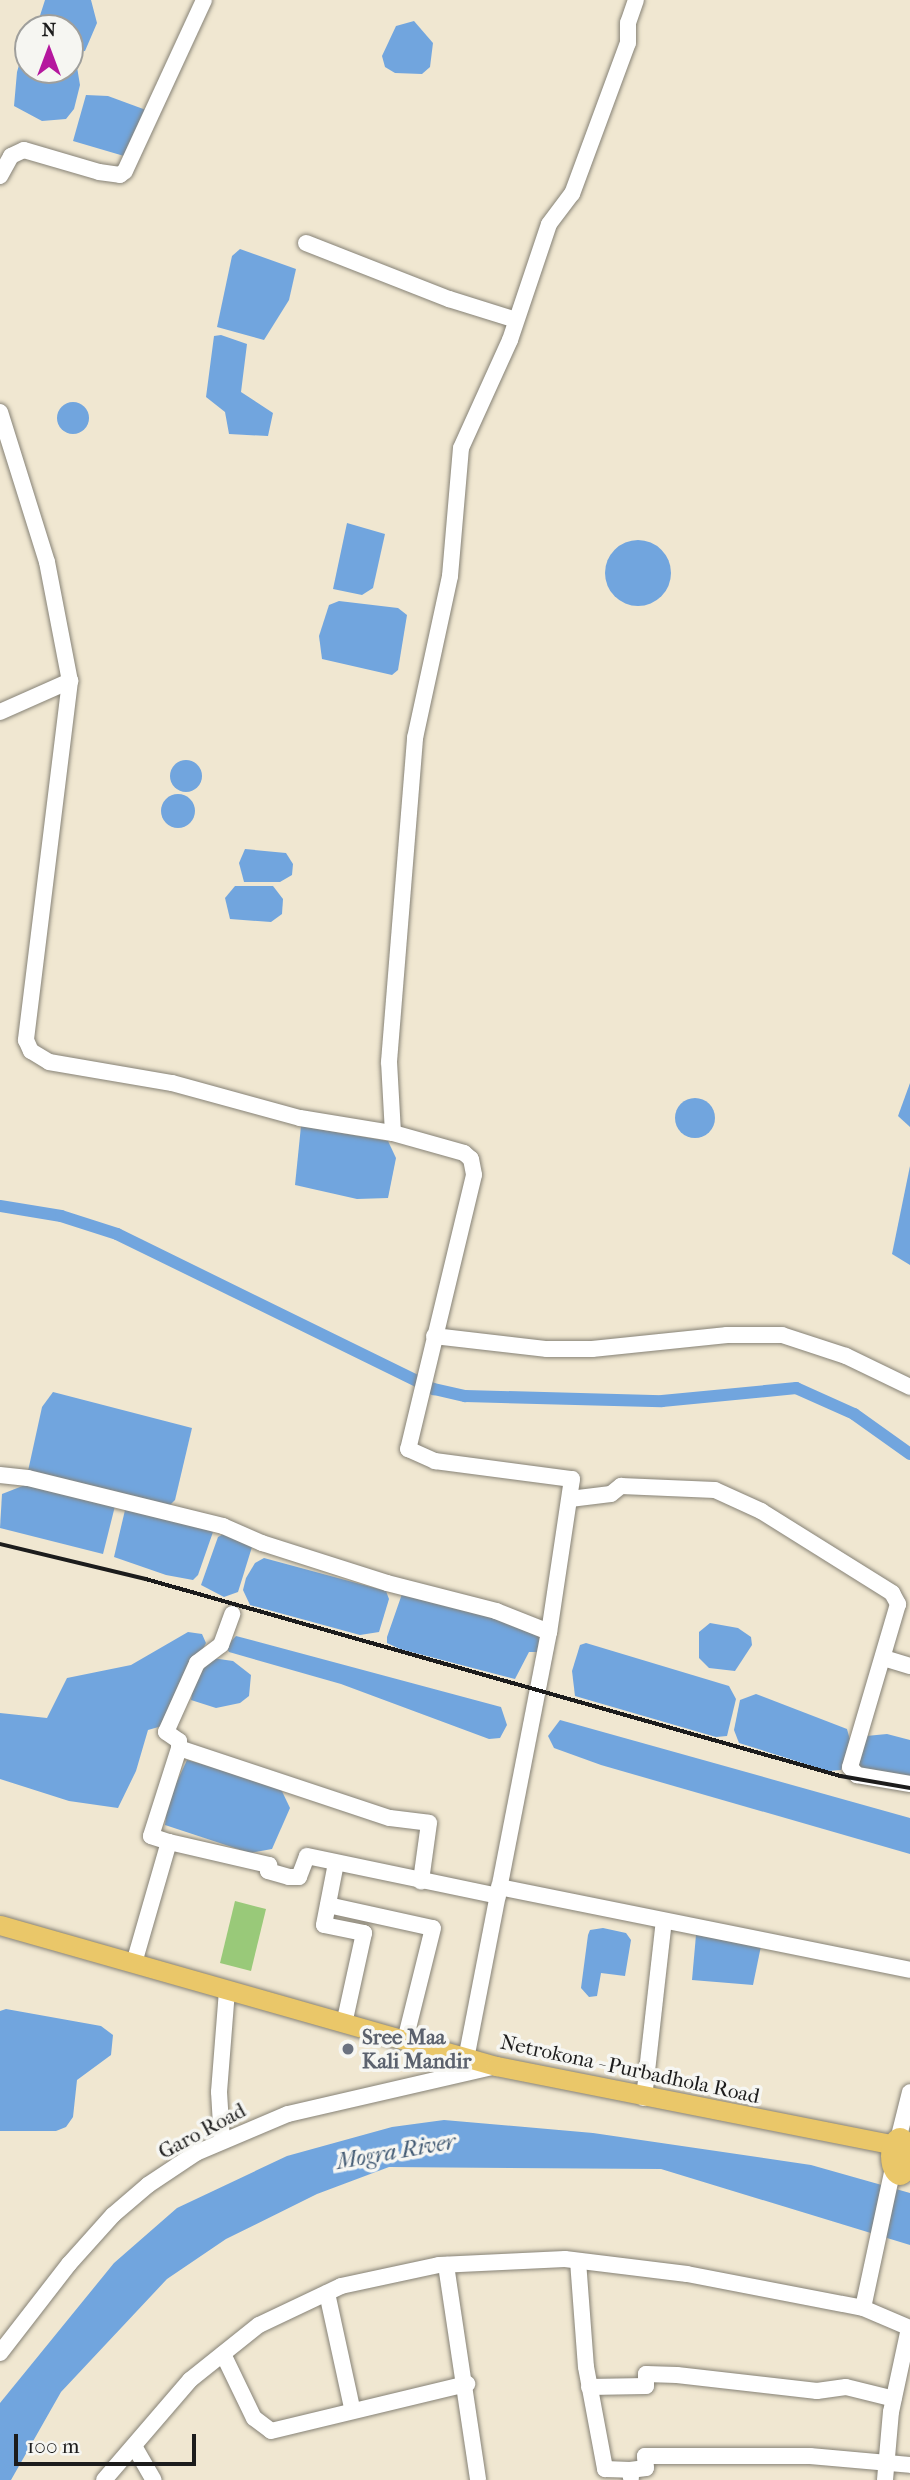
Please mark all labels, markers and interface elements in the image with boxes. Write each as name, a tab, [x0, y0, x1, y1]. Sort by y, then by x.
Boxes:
north arrow	[14, 14, 84, 84]
text: N	[42, 19, 56, 41]
place label: Sree Maa Kali Mandir	[362, 2024, 471, 2074]
street label: Netrokona - Purbadhola Road	[498, 2029, 762, 2109]
marker: Sree Maa Kali Mandir	[340, 2041, 356, 2057]
street label: Garo Road	[154, 2098, 250, 2164]
water label: Mogra River	[334, 2128, 458, 2176]
scale bar	[18, 2420, 200, 2464]
text: 100 m	[27, 2434, 80, 2458]

